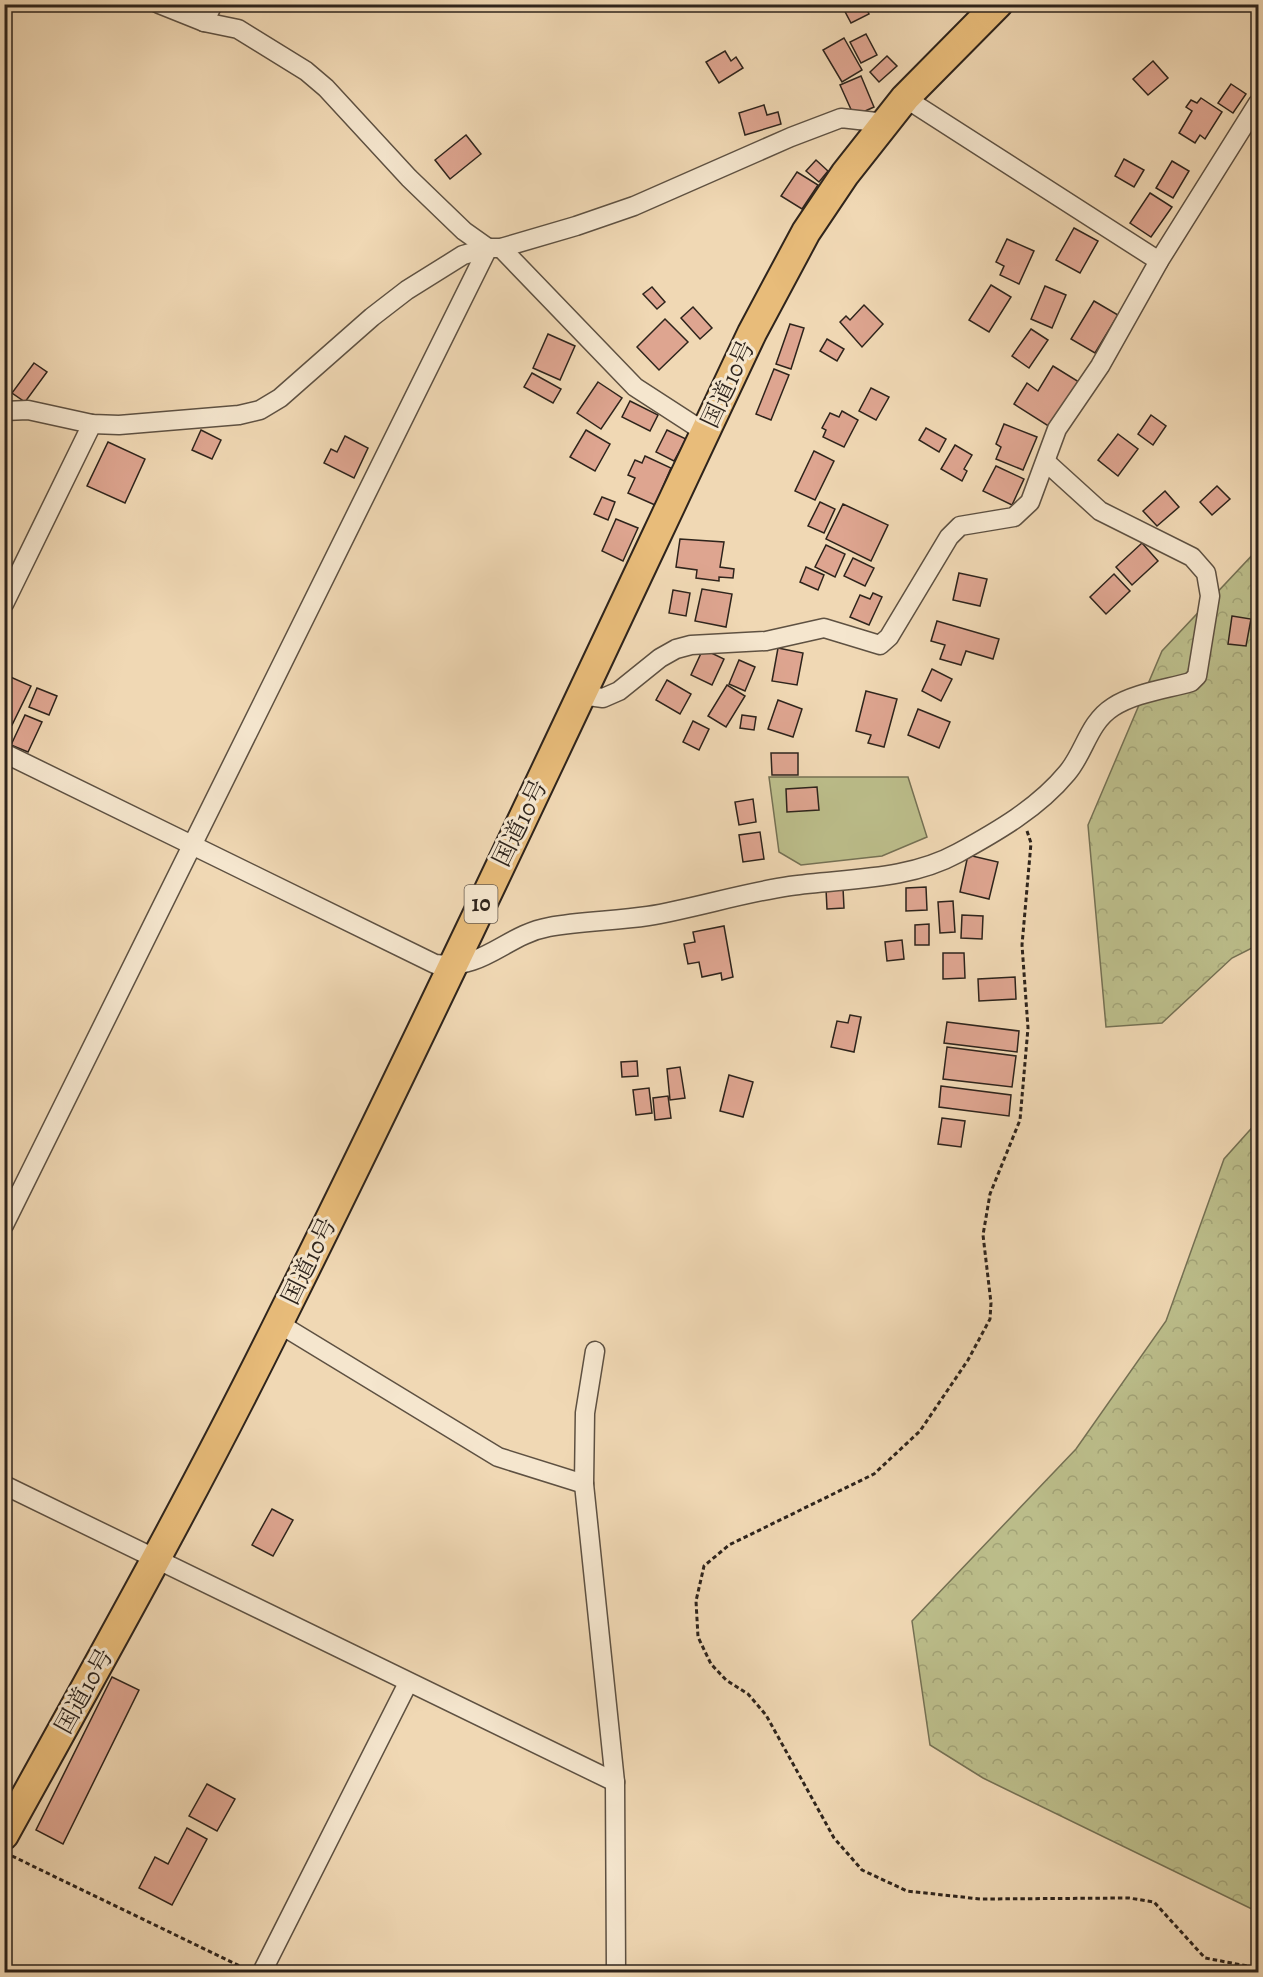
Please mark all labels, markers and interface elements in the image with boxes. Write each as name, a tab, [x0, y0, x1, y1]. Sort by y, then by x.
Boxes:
street label: 国道10号	[694, 335, 762, 433]
street label: 国道10号	[485, 774, 555, 872]
road number: 10	[464, 885, 498, 923]
street label: 国道10号	[274, 1212, 344, 1310]
street label: 国道10号	[47, 1643, 121, 1739]

